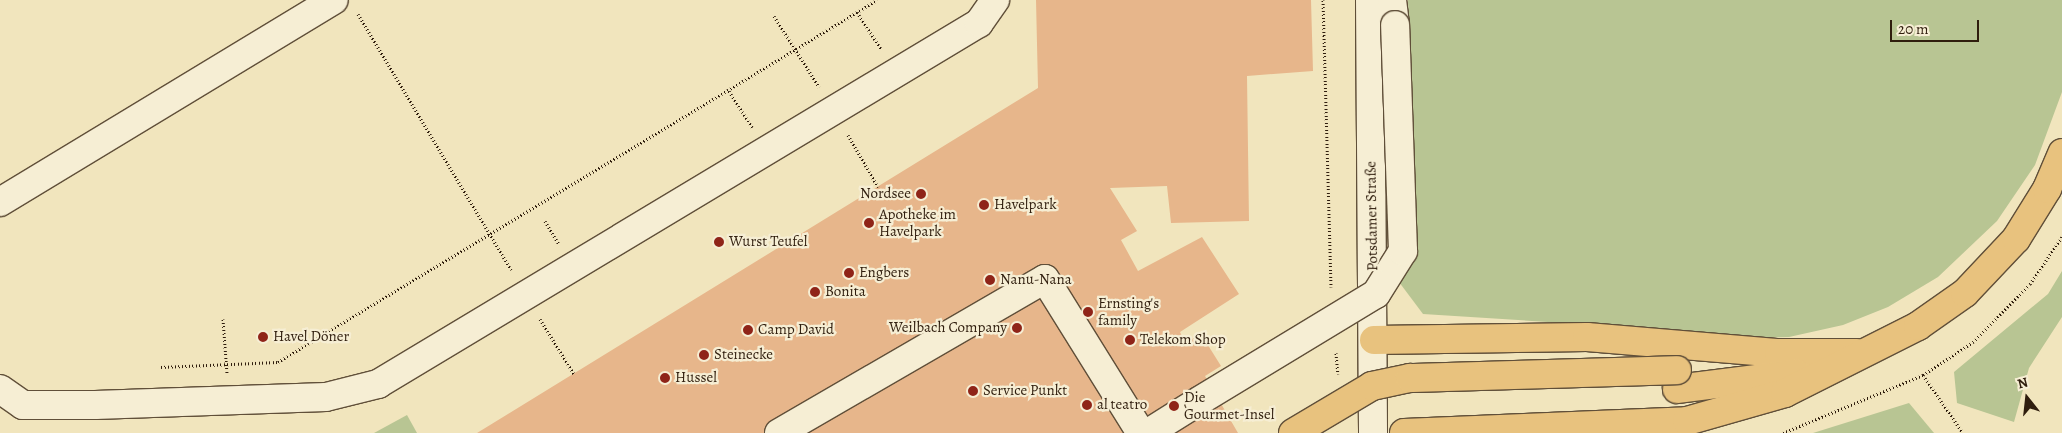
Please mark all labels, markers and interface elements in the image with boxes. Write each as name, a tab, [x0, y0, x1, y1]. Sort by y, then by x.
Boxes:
scale bar	[1892, 10, 1981, 42]
text: 20 m	[1898, 19, 1929, 39]
street label: Potsdamer Straße	[1362, 161, 1382, 271]
place label: Nordsee	[860, 185, 911, 203]
marker: Nordsee	[915, 188, 927, 200]
place label: Havelpark	[994, 196, 1057, 214]
marker: Havelpark	[978, 199, 990, 211]
place label: Apotheke im Havelpark	[879, 205, 956, 240]
marker: Apotheke im Havelpark	[863, 217, 875, 229]
place label: Wurst Teufel	[729, 233, 807, 251]
marker: Wurst Teufel	[713, 236, 725, 248]
place label: Engbers	[859, 264, 909, 282]
marker: Engbers	[843, 267, 855, 279]
place label: Nanu-Nana	[1000, 271, 1072, 289]
marker: Nanu-Nana	[984, 274, 996, 286]
place label: Bonita	[825, 283, 866, 301]
marker: Bonita	[809, 286, 821, 298]
place label: Ernsting's family	[1098, 294, 1159, 329]
marker: Ernsting's family	[1082, 306, 1094, 318]
place label: Weilbach Company	[889, 319, 1007, 337]
place label: Camp David	[758, 321, 834, 339]
marker: Weilbach Company	[1011, 322, 1023, 334]
marker: Camp David	[742, 324, 754, 336]
place label: Havel Döner	[273, 328, 349, 346]
marker: Havel Döner	[257, 331, 269, 343]
place label: Telekom Shop	[1140, 331, 1226, 349]
marker: Telekom Shop	[1124, 334, 1136, 346]
place label: Steinecke	[714, 346, 773, 364]
marker: Steinecke	[698, 349, 710, 361]
place label: Hussel	[675, 369, 717, 387]
marker: Hussel	[659, 372, 671, 384]
north arrow	[2002, 373, 2052, 423]
text: N	[2015, 373, 2030, 394]
place label: Service Punkt	[983, 382, 1067, 400]
marker: Service Punkt	[967, 385, 979, 397]
place label: Die Gourmet-Insel	[1184, 388, 1274, 423]
place label: al teatro	[1097, 396, 1147, 414]
marker: al teatro	[1081, 399, 1093, 411]
marker: Die Gourmet-Insel	[1168, 400, 1180, 412]

